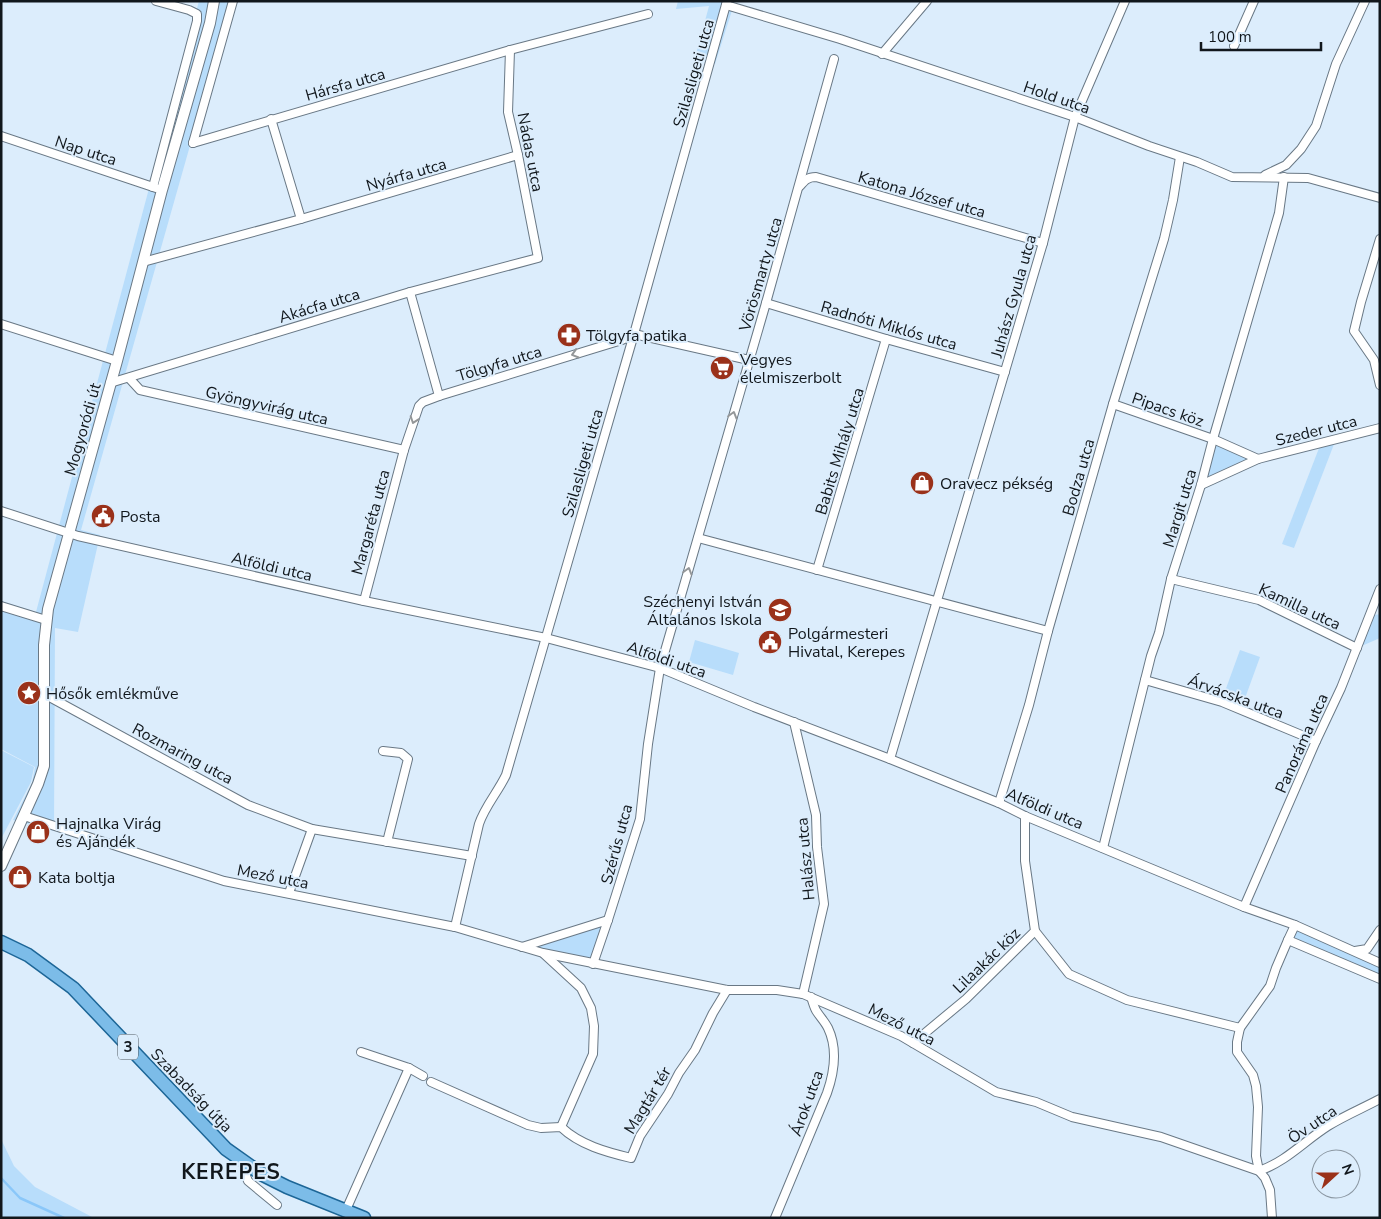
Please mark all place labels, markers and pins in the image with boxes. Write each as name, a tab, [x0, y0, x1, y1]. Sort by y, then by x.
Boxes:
pharmacy icon: Tölgyfa patika	[556, 322, 582, 348]
place label: Tölgyfa patika	[586, 325, 687, 347]
place label: Vegyes élelmiszerbolt	[739, 349, 842, 389]
supermarket icon: Vegyes élelmiszerbolt	[709, 355, 735, 381]
shop icon: Oravecz pékség	[909, 470, 935, 496]
place label: Oravecz pékség	[940, 473, 1053, 495]
public building icon: Posta	[90, 503, 116, 529]
place label: Posta	[120, 506, 160, 528]
place label: Széchenyi István Általános Iskola	[643, 591, 762, 631]
school or university icon: Széchenyi István Általános Iskola	[767, 597, 793, 623]
place label: Polgármesteri Hivatal, Kerepes	[788, 623, 905, 663]
public building icon: Polgármesteri Hivatal, Kerepes	[757, 629, 783, 655]
place icon: Hősők emlékműve	[16, 680, 42, 706]
place label: Hősők emlékműve	[46, 683, 178, 705]
place label: Hajnalka Virág és Ajándék	[56, 813, 162, 853]
shop icon: Hajnalka Virág és Ajándék	[25, 819, 51, 845]
shop icon: Kata boltja	[7, 864, 33, 890]
place label: Kata boltja	[38, 867, 115, 889]

